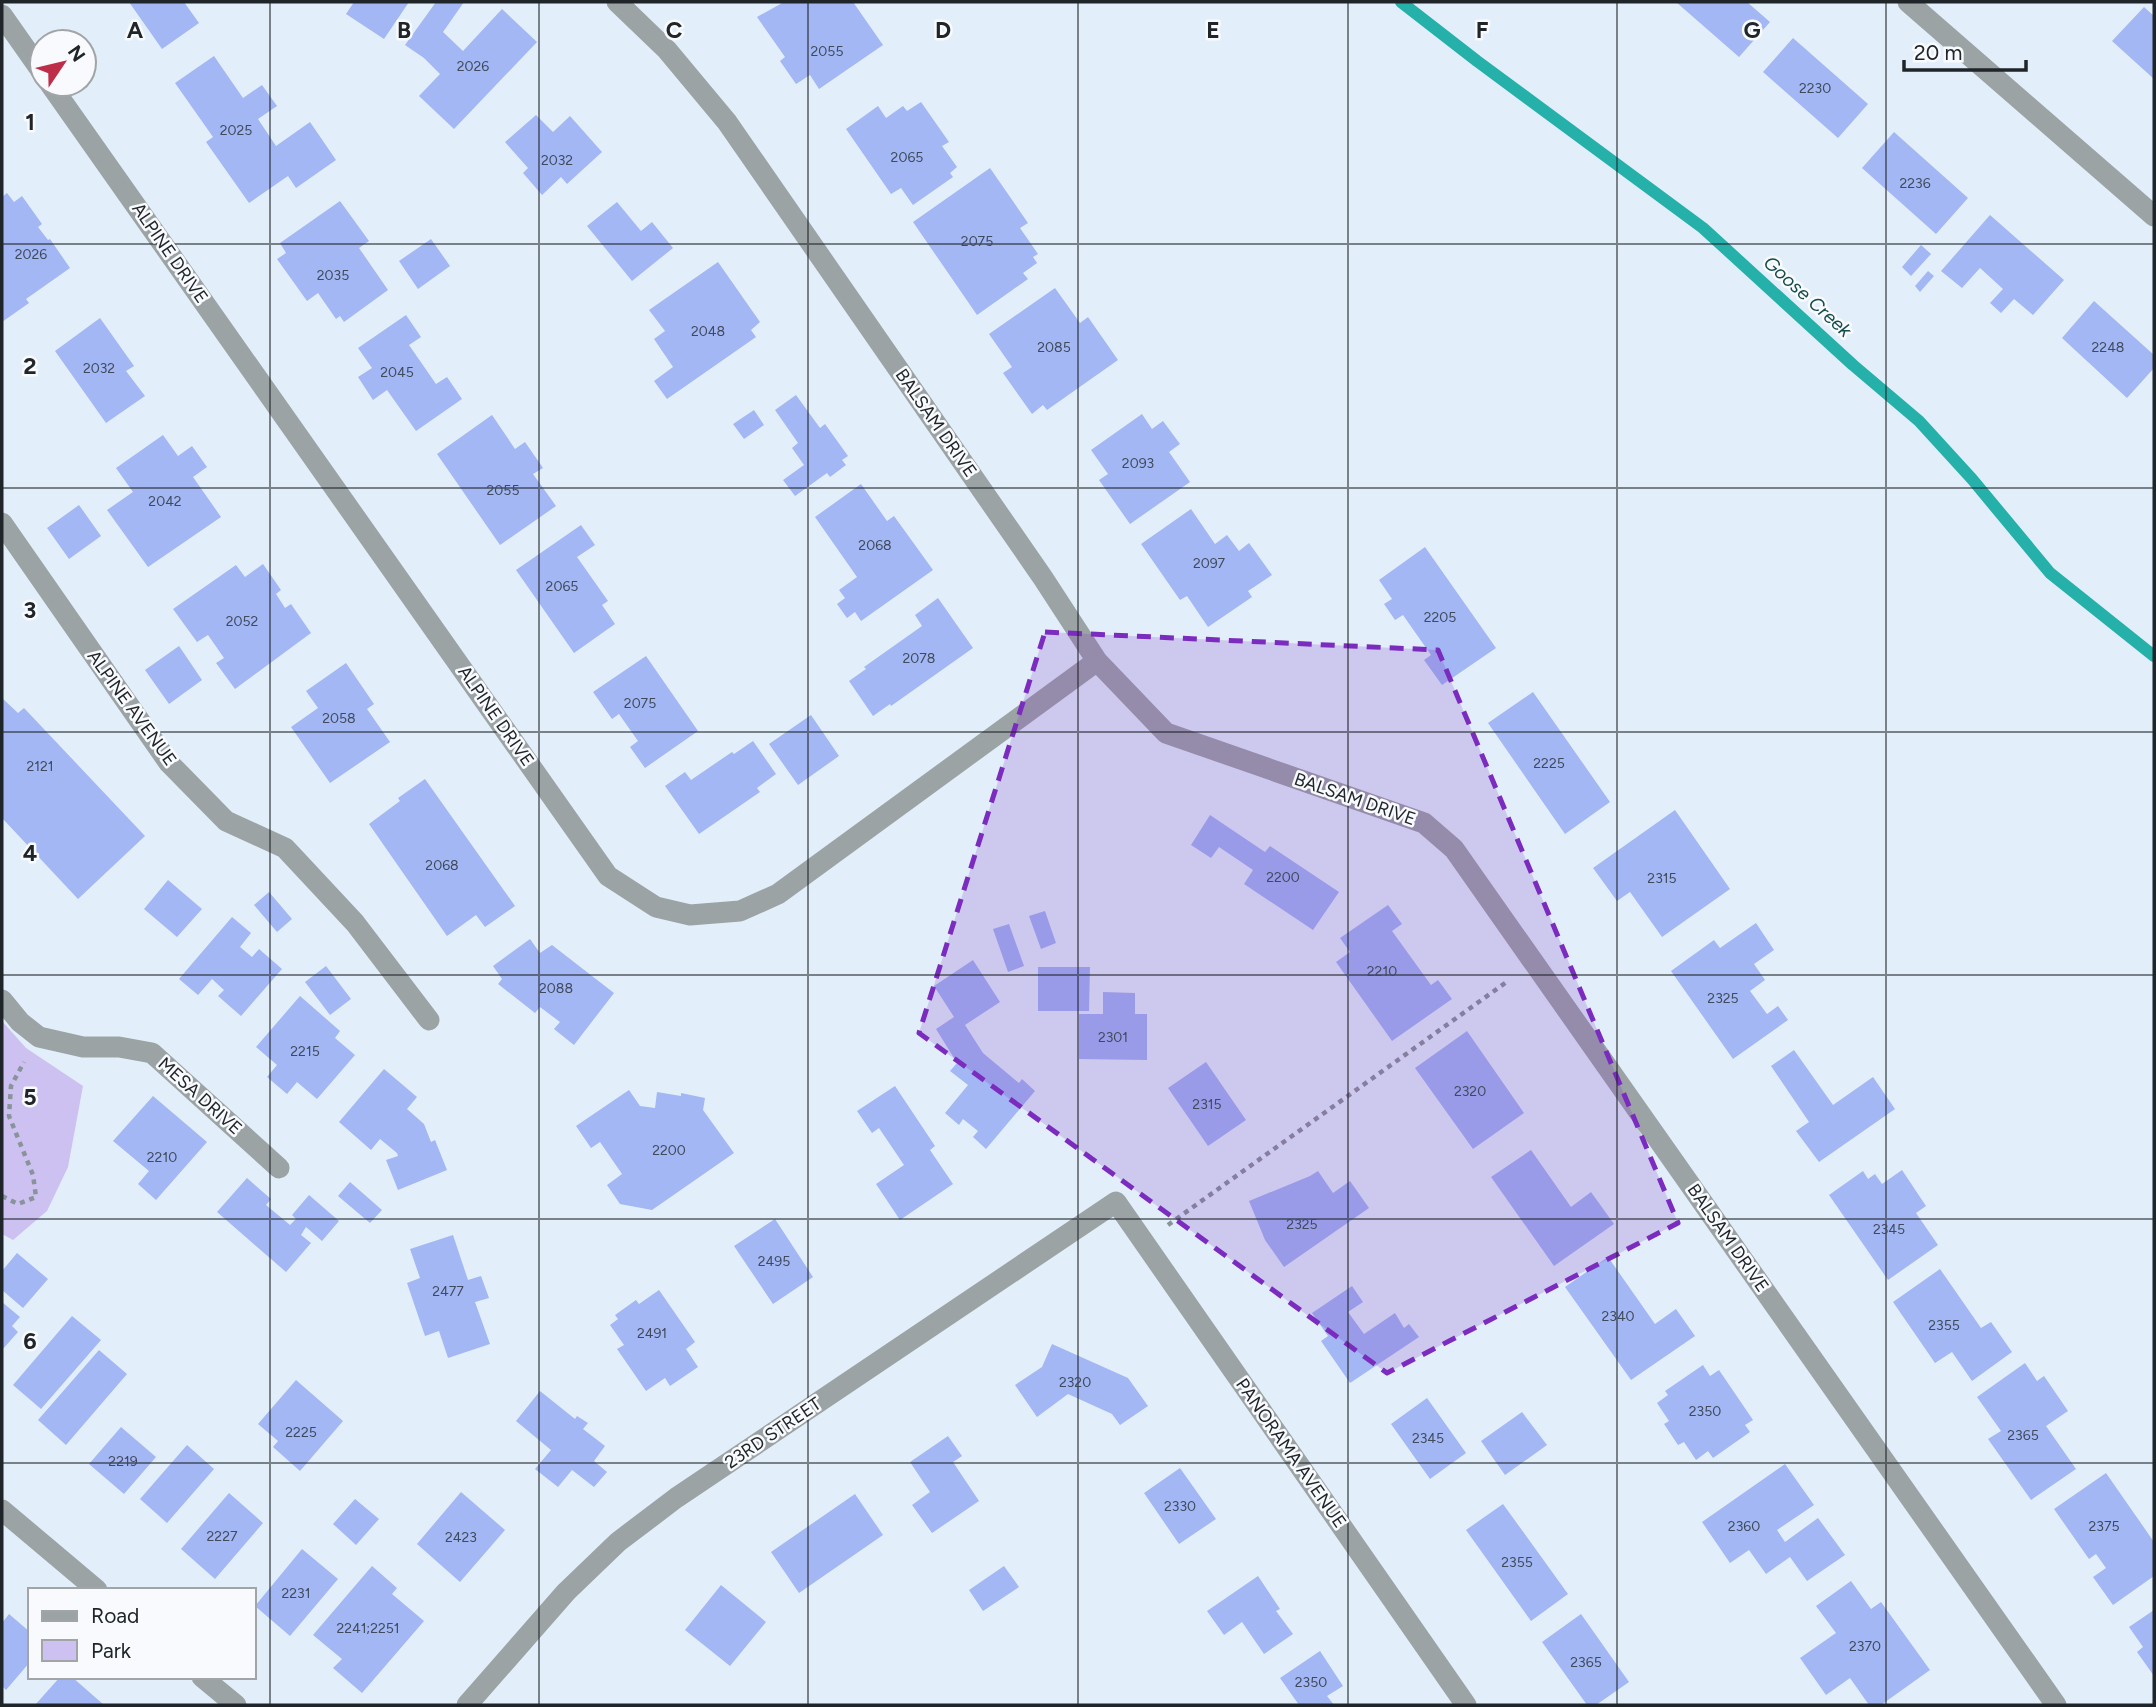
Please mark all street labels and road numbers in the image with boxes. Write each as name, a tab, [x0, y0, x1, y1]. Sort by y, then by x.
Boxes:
street label: ALPINE DRIVE	[127, 199, 213, 307]
street label: BALSAM DRIVE	[891, 365, 981, 481]
street label: ALPINE AVENUE	[83, 646, 181, 770]
street label: ALPINE DRIVE	[453, 662, 539, 770]
street label: BALSAM DRIVE	[1291, 768, 1419, 830]
street label: MESA DRIVE	[154, 1053, 246, 1139]
street label: BALSAM DRIVE	[1683, 1180, 1773, 1296]
street label: PANORAMA AVENUE	[1231, 1374, 1351, 1532]
street label: 23RD STREET	[721, 1393, 825, 1473]

